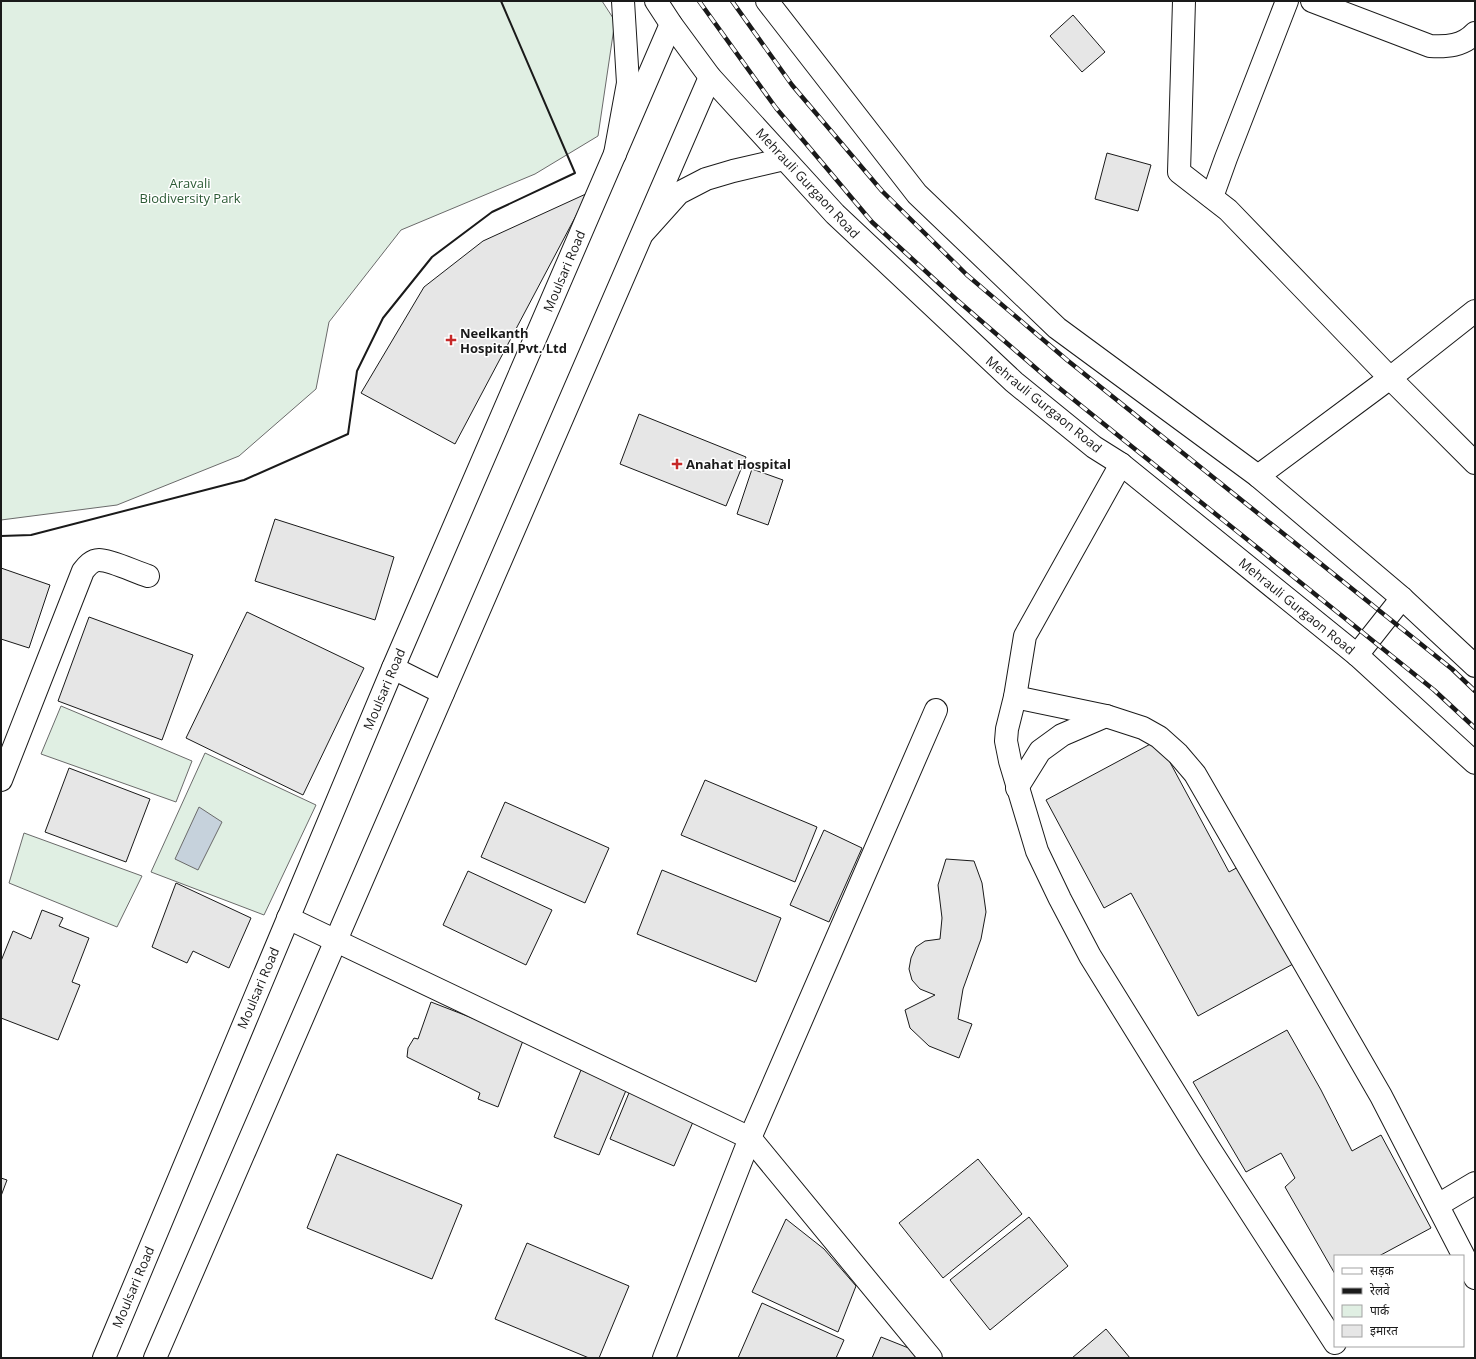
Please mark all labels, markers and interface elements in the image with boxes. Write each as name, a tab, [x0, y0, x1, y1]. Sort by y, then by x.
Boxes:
street label: Mehrauli Gurgaon Road	[752, 124, 864, 242]
park label: Aravali Biodiversity Park	[139, 174, 241, 207]
street label: Moulsari Road	[539, 227, 589, 315]
place label: Neelkanth Hospital Pvt. Ltd	[460, 324, 567, 357]
marker: Neelkanth Hospital Pvt. Ltd	[445, 334, 457, 346]
street label: Mehrauli Gurgaon Road	[982, 351, 1106, 457]
place label: Anahat Hospital	[686, 455, 791, 473]
marker: Anahat Hospital	[671, 458, 683, 470]
street label: Mehrauli Gurgaon Road	[1235, 553, 1359, 659]
street label: Moulsari Road	[359, 645, 409, 733]
street label: Moulsari Road	[233, 944, 283, 1032]
street label: Moulsari Road	[108, 1243, 158, 1331]
legend	[1334, 1255, 1464, 1347]
text: सड़क	[1370, 1262, 1395, 1279]
text: रेलवे	[1370, 1282, 1390, 1299]
text: पार्क	[1370, 1302, 1390, 1319]
text: इमारत	[1370, 1322, 1399, 1339]

